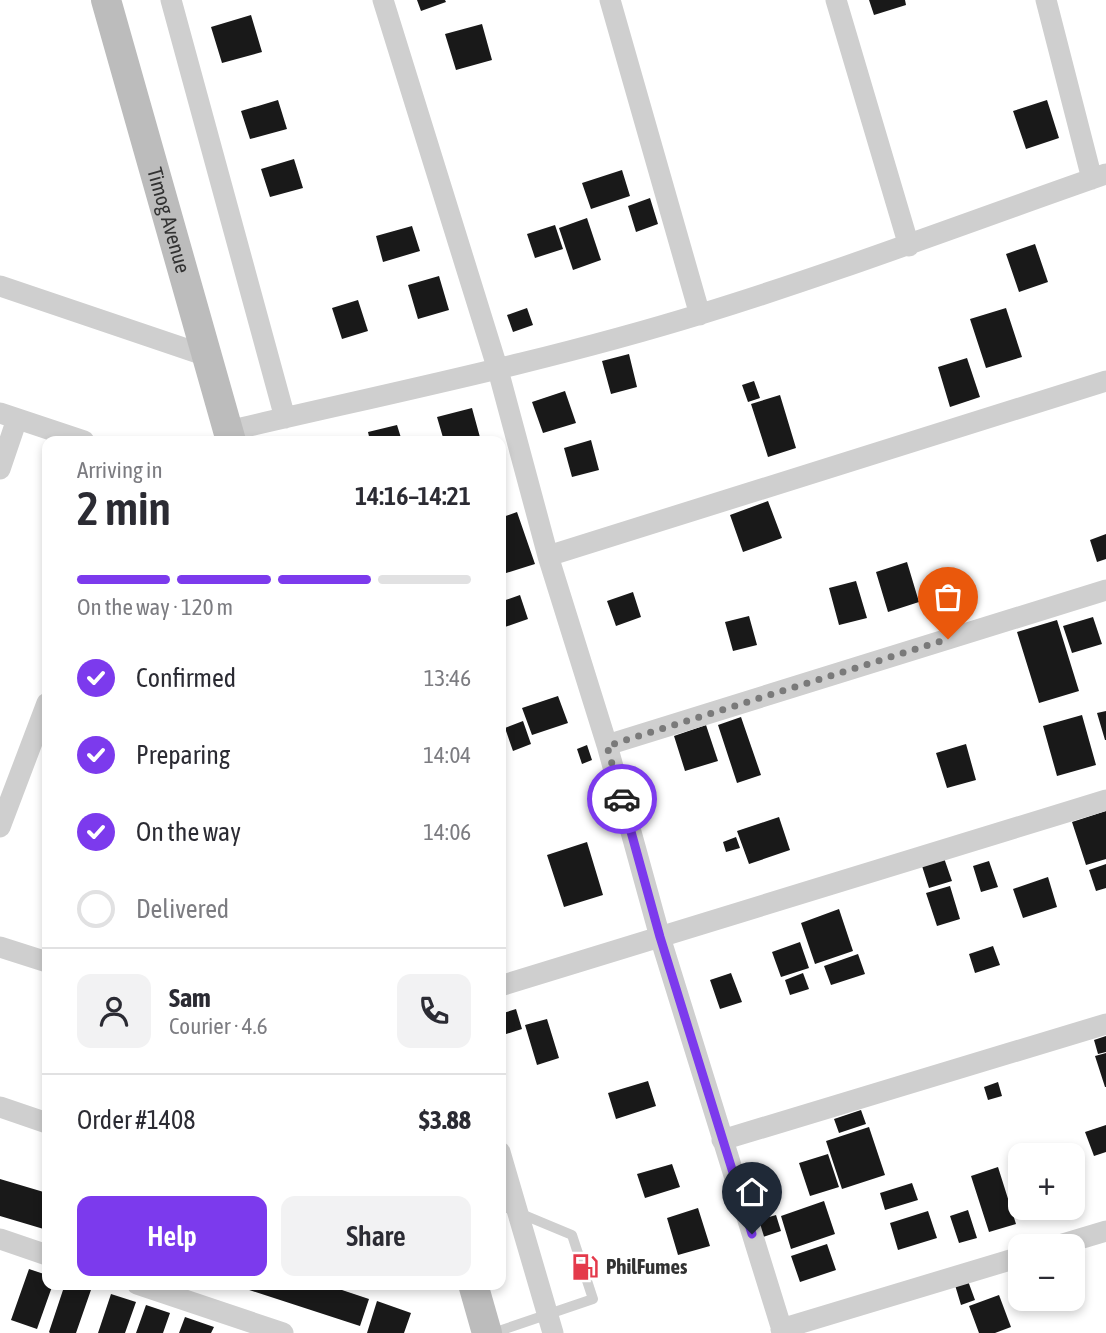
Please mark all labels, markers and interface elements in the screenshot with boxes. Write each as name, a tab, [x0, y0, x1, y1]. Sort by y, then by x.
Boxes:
street label: Timog Avenue	[143, 164, 196, 276]
text: Arriving in	[77, 457, 163, 483]
text: 14:16–14:21	[355, 481, 471, 511]
text: 2 min	[77, 482, 171, 535]
pin	[918, 567, 978, 639]
icon: bag	[929, 578, 967, 616]
text: On the way · 120 m	[77, 594, 233, 620]
icon: check	[77, 659, 115, 697]
text: Confirmed	[136, 663, 236, 693]
text: 13:46	[424, 665, 471, 691]
icon: check	[77, 736, 115, 774]
text: Preparing	[136, 740, 230, 770]
text: 14:04	[423, 742, 471, 768]
courier	[587, 764, 657, 834]
icon: car	[603, 780, 641, 818]
icon: check	[77, 813, 115, 851]
text: On the way	[136, 817, 241, 847]
text: 14:06	[423, 819, 471, 845]
text: Delivered	[136, 894, 229, 924]
button: person	[77, 974, 151, 1048]
button: phone	[397, 974, 471, 1048]
text: Sam	[169, 983, 211, 1013]
text: Courier · 4.6	[169, 1013, 268, 1039]
text: Order #1408	[77, 1105, 196, 1135]
text: $3.88	[419, 1105, 471, 1135]
map controls	[1008, 1143, 1085, 1311]
button: +	[1008, 1143, 1085, 1220]
pin	[722, 1162, 782, 1234]
icon: home	[733, 1173, 771, 1211]
button: Help	[77, 1196, 267, 1276]
button: Share	[281, 1196, 471, 1276]
button: −	[1008, 1234, 1085, 1311]
fuel station icon: PhilFumes	[570, 1252, 600, 1282]
place label: PhilFumes	[606, 1254, 688, 1278]

